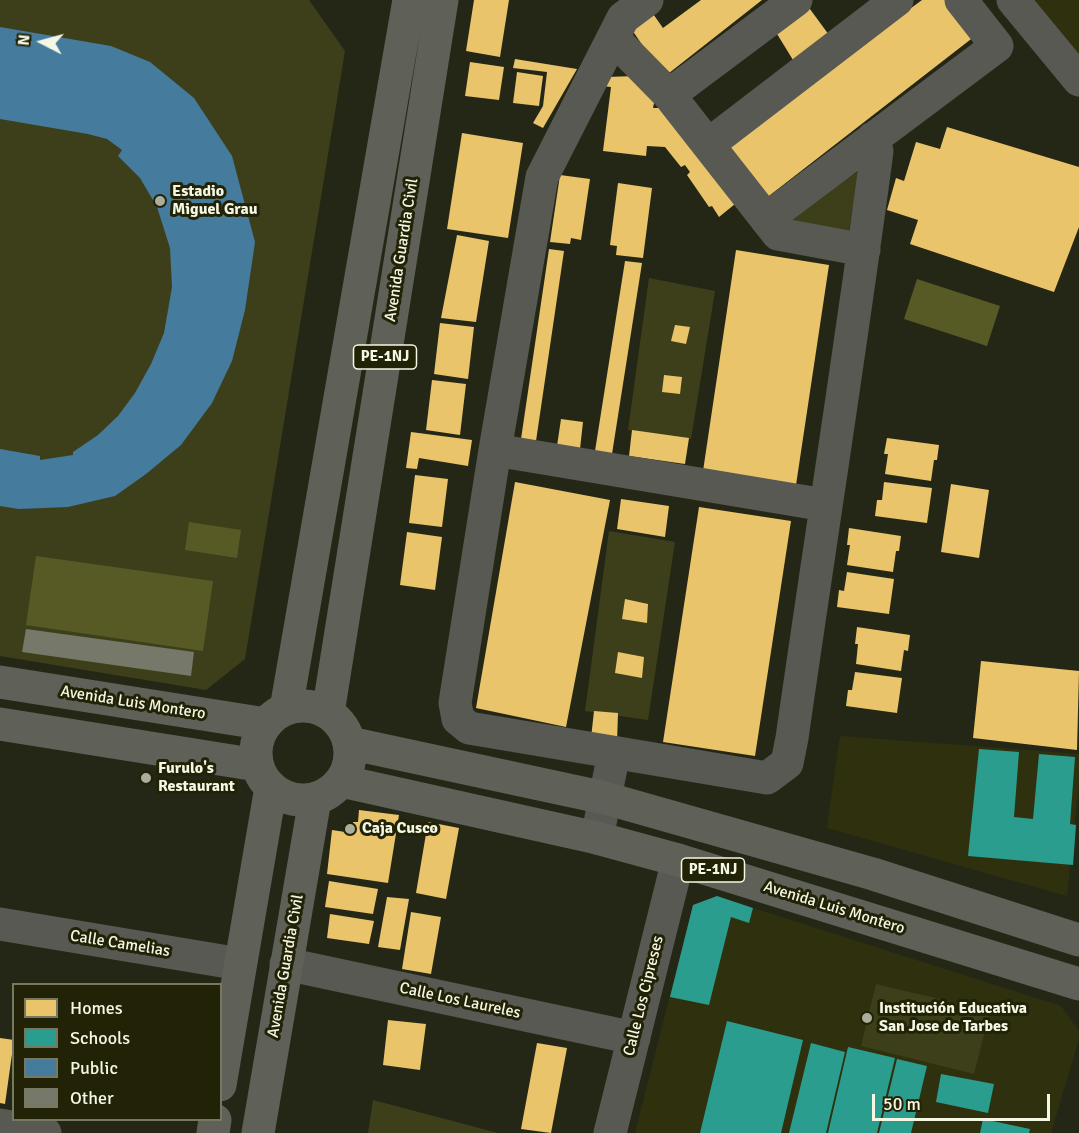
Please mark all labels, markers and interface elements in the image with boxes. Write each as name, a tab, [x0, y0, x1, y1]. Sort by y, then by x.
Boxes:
north arrow	[12, 12, 72, 72]
text: N	[14, 34, 35, 47]
street label: Avenida Guardia Civil	[381, 177, 423, 323]
place label: Estadio Miguel Grau	[172, 182, 258, 220]
marker: Estadio Miguel Grau	[153, 194, 167, 208]
road number: PE-1NJ	[354, 345, 416, 369]
street label: Avenida Luis Montero	[59, 682, 207, 724]
place label: Furulo's Restaurant	[158, 759, 235, 797]
marker: Furulo's Restaurant	[139, 771, 153, 785]
place label: Caja Cusco	[362, 819, 438, 839]
marker: Caja Cusco	[343, 822, 357, 836]
road number: PE-1NJ	[682, 858, 744, 882]
street label: Avenida Luis Montero	[761, 877, 907, 939]
street label: Avenida Guardia Civil	[264, 893, 308, 1039]
street label: Calle Camelias	[69, 927, 171, 961]
street label: Calle Los Cipreses	[620, 934, 668, 1058]
street label: Calle Los Laureles	[398, 979, 522, 1023]
legend	[12, 983, 222, 1121]
text: Homes	[70, 997, 123, 1019]
place label: Institución Educativa San Jose de Tarbes	[879, 999, 1027, 1037]
marker: Institución Educativa San Jose de Tarbes	[860, 1011, 874, 1025]
text: Schools	[70, 1027, 130, 1049]
text: Public	[70, 1057, 118, 1079]
scale bar	[875, 1082, 1054, 1120]
text: Other	[70, 1087, 114, 1109]
text: 50 m	[883, 1093, 921, 1115]

